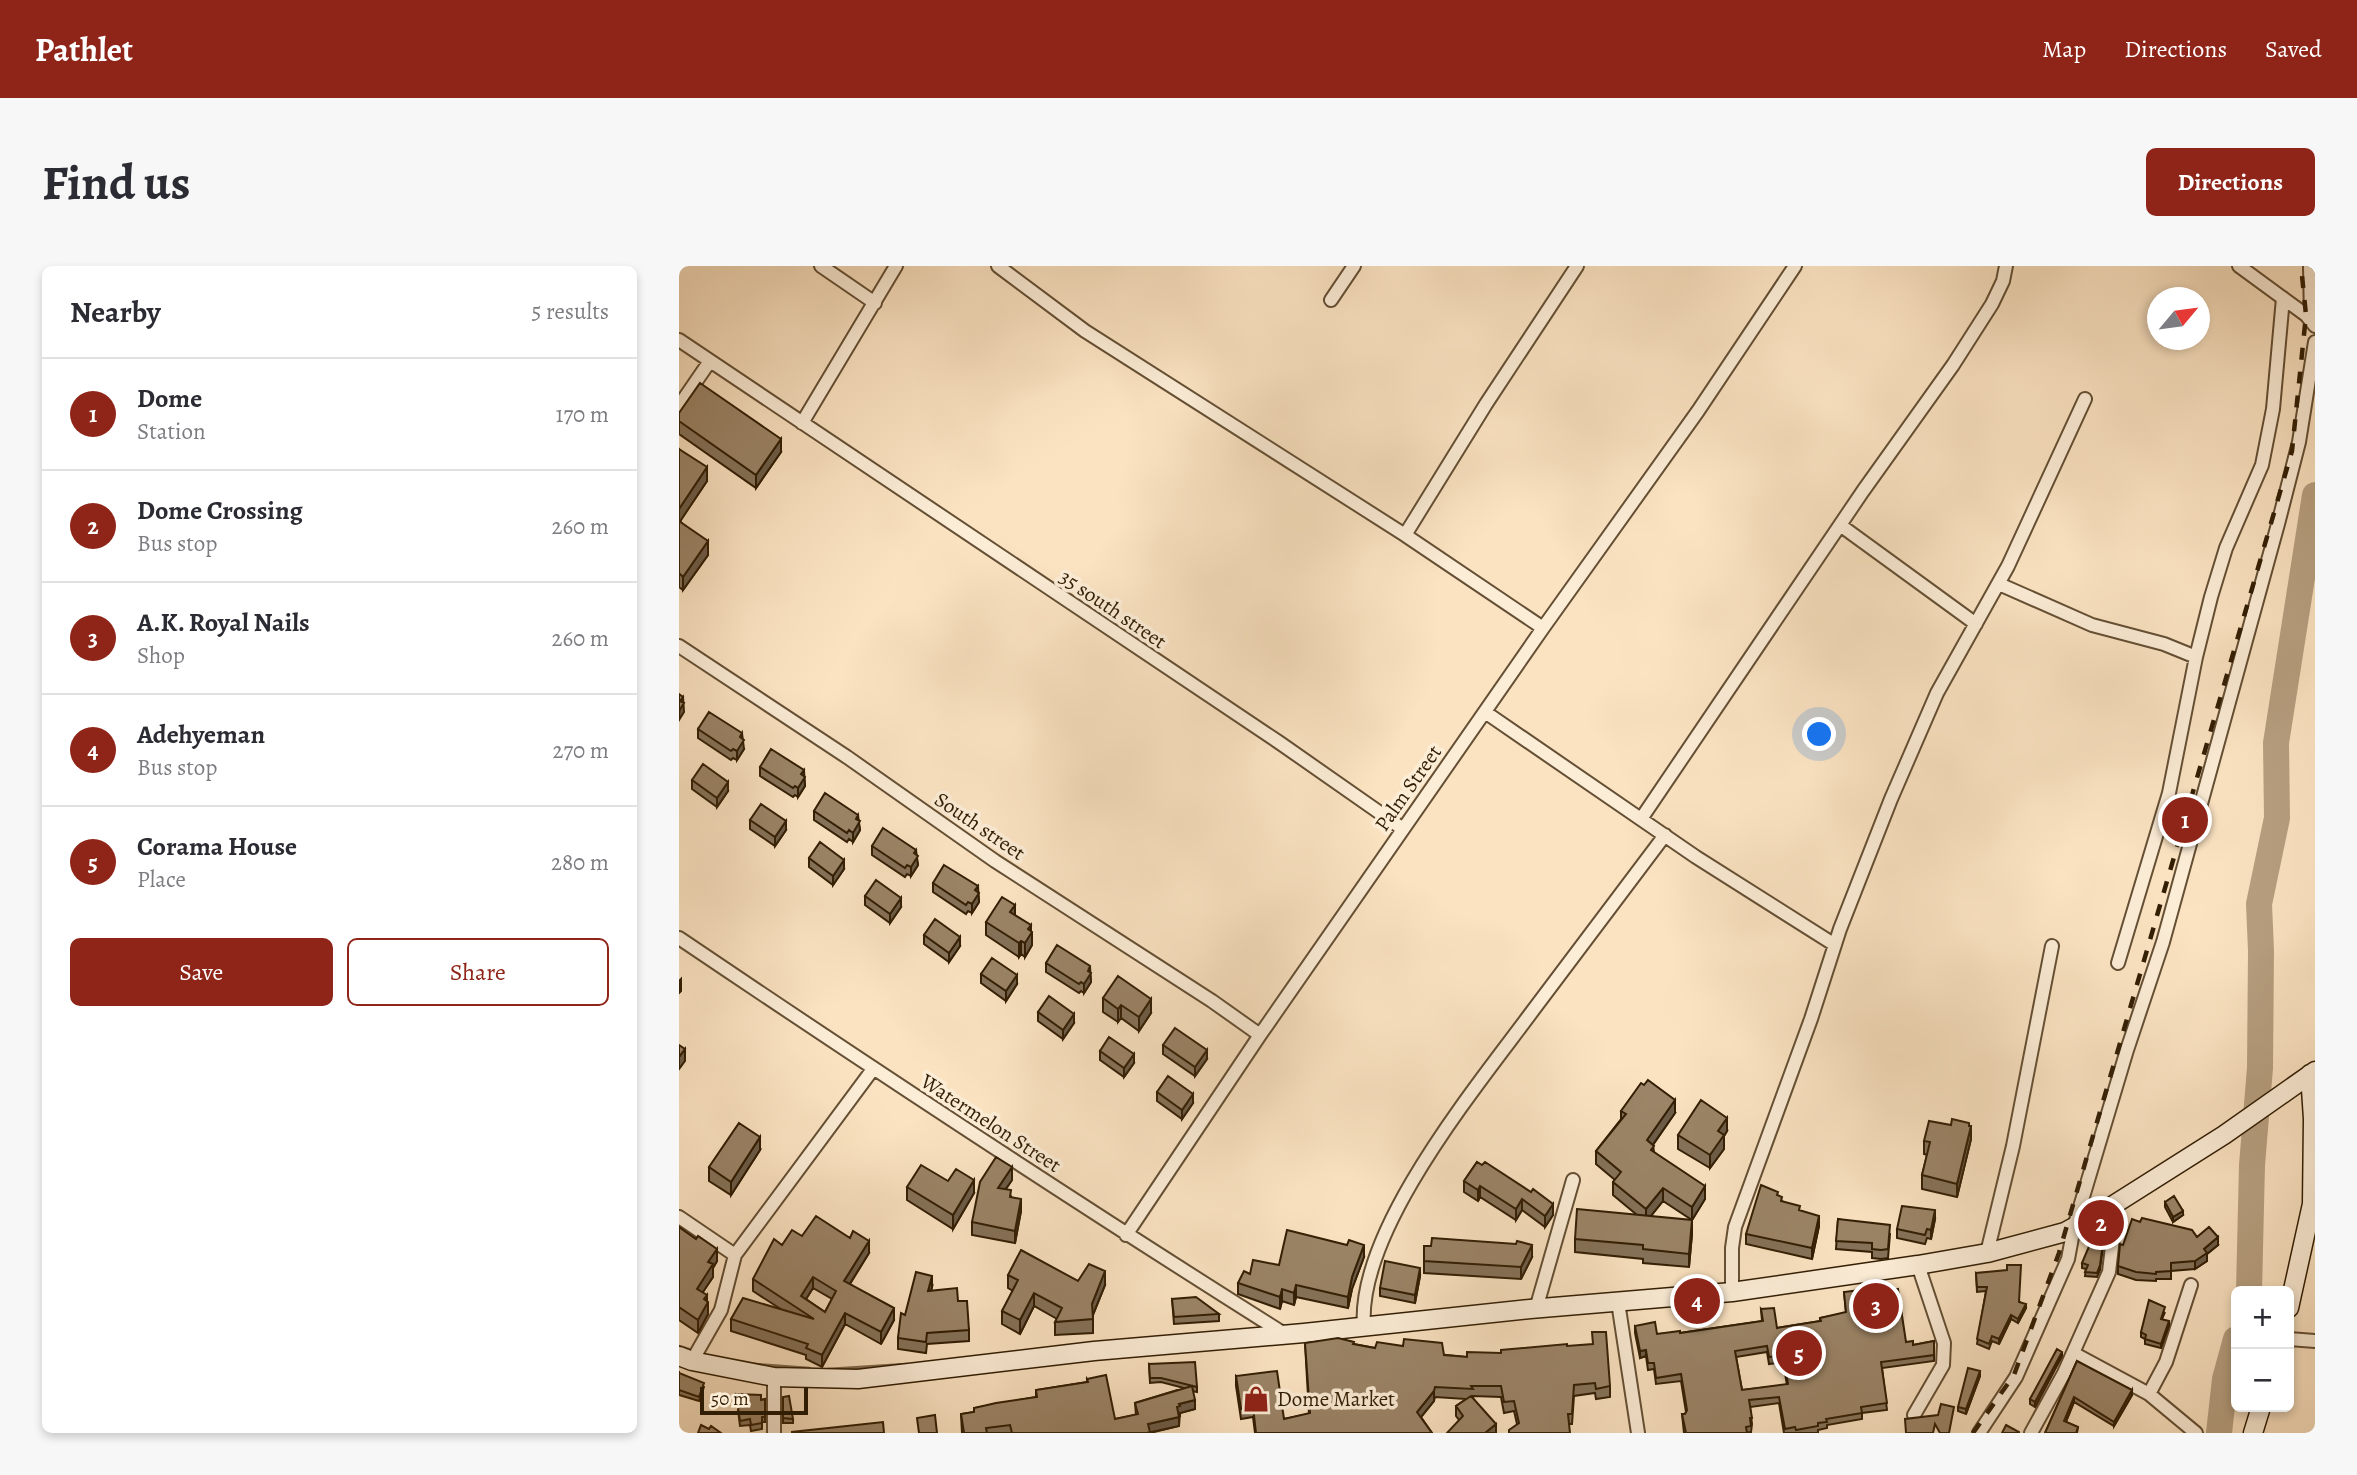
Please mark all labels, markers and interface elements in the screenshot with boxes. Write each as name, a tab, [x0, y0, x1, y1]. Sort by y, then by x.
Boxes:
text: Pathlet	[35, 27, 133, 72]
text: Map	[2042, 33, 2086, 65]
text: Directions	[2124, 33, 2227, 65]
text: Saved	[2265, 33, 2322, 65]
button: Directions	[2146, 148, 2315, 216]
text: Find us	[42, 149, 190, 216]
north arrow	[2147, 287, 2210, 350]
text: Nearby	[70, 292, 161, 332]
text: 5 results	[532, 296, 609, 327]
text: Dome	[137, 381, 202, 416]
text: 1	[89, 399, 97, 430]
text: 170 m	[556, 399, 609, 430]
text: Station	[137, 416, 206, 447]
text: Dome Crossing	[137, 493, 303, 528]
text: 2	[87, 511, 99, 542]
text: 260 m	[551, 511, 609, 542]
text: Bus stop	[137, 528, 217, 559]
street label: 35 south street	[1054, 563, 1172, 655]
text: A.K. Royal Nails	[137, 605, 310, 640]
text: 3	[88, 623, 98, 654]
text: 260 m	[551, 623, 609, 654]
text: Shop	[137, 640, 185, 671]
text: Adehyeman	[137, 717, 265, 752]
your location	[1802, 717, 1836, 751]
text: 4	[88, 735, 98, 766]
text: 270 m	[552, 735, 609, 766]
street label: Palm Street	[1368, 739, 1448, 837]
text: Bus stop	[137, 752, 217, 783]
street label: South street	[929, 785, 1031, 867]
pin: 1	[2162, 794, 2208, 846]
text: Corama House	[137, 829, 297, 864]
text: 5	[88, 847, 98, 878]
text: 280 m	[551, 847, 609, 878]
text: Place	[137, 864, 186, 895]
button: Save	[70, 938, 333, 1006]
button: Share	[347, 938, 609, 1006]
street label: Watermelon Street	[915, 1067, 1067, 1179]
pin: 2	[2078, 1197, 2124, 1249]
pin: 4	[1674, 1275, 1720, 1327]
pin: 3	[1853, 1280, 1899, 1332]
map controls	[2231, 1286, 2294, 1412]
button: +	[2231, 1286, 2294, 1349]
pin: 5	[1776, 1327, 1822, 1379]
button: −	[2231, 1349, 2294, 1412]
scale bar	[700, 1384, 809, 1416]
shop icon: Dome Market	[1241, 1384, 1271, 1414]
place label: Dome Market	[1277, 1385, 1395, 1413]
text: 50 m	[711, 1386, 749, 1412]

